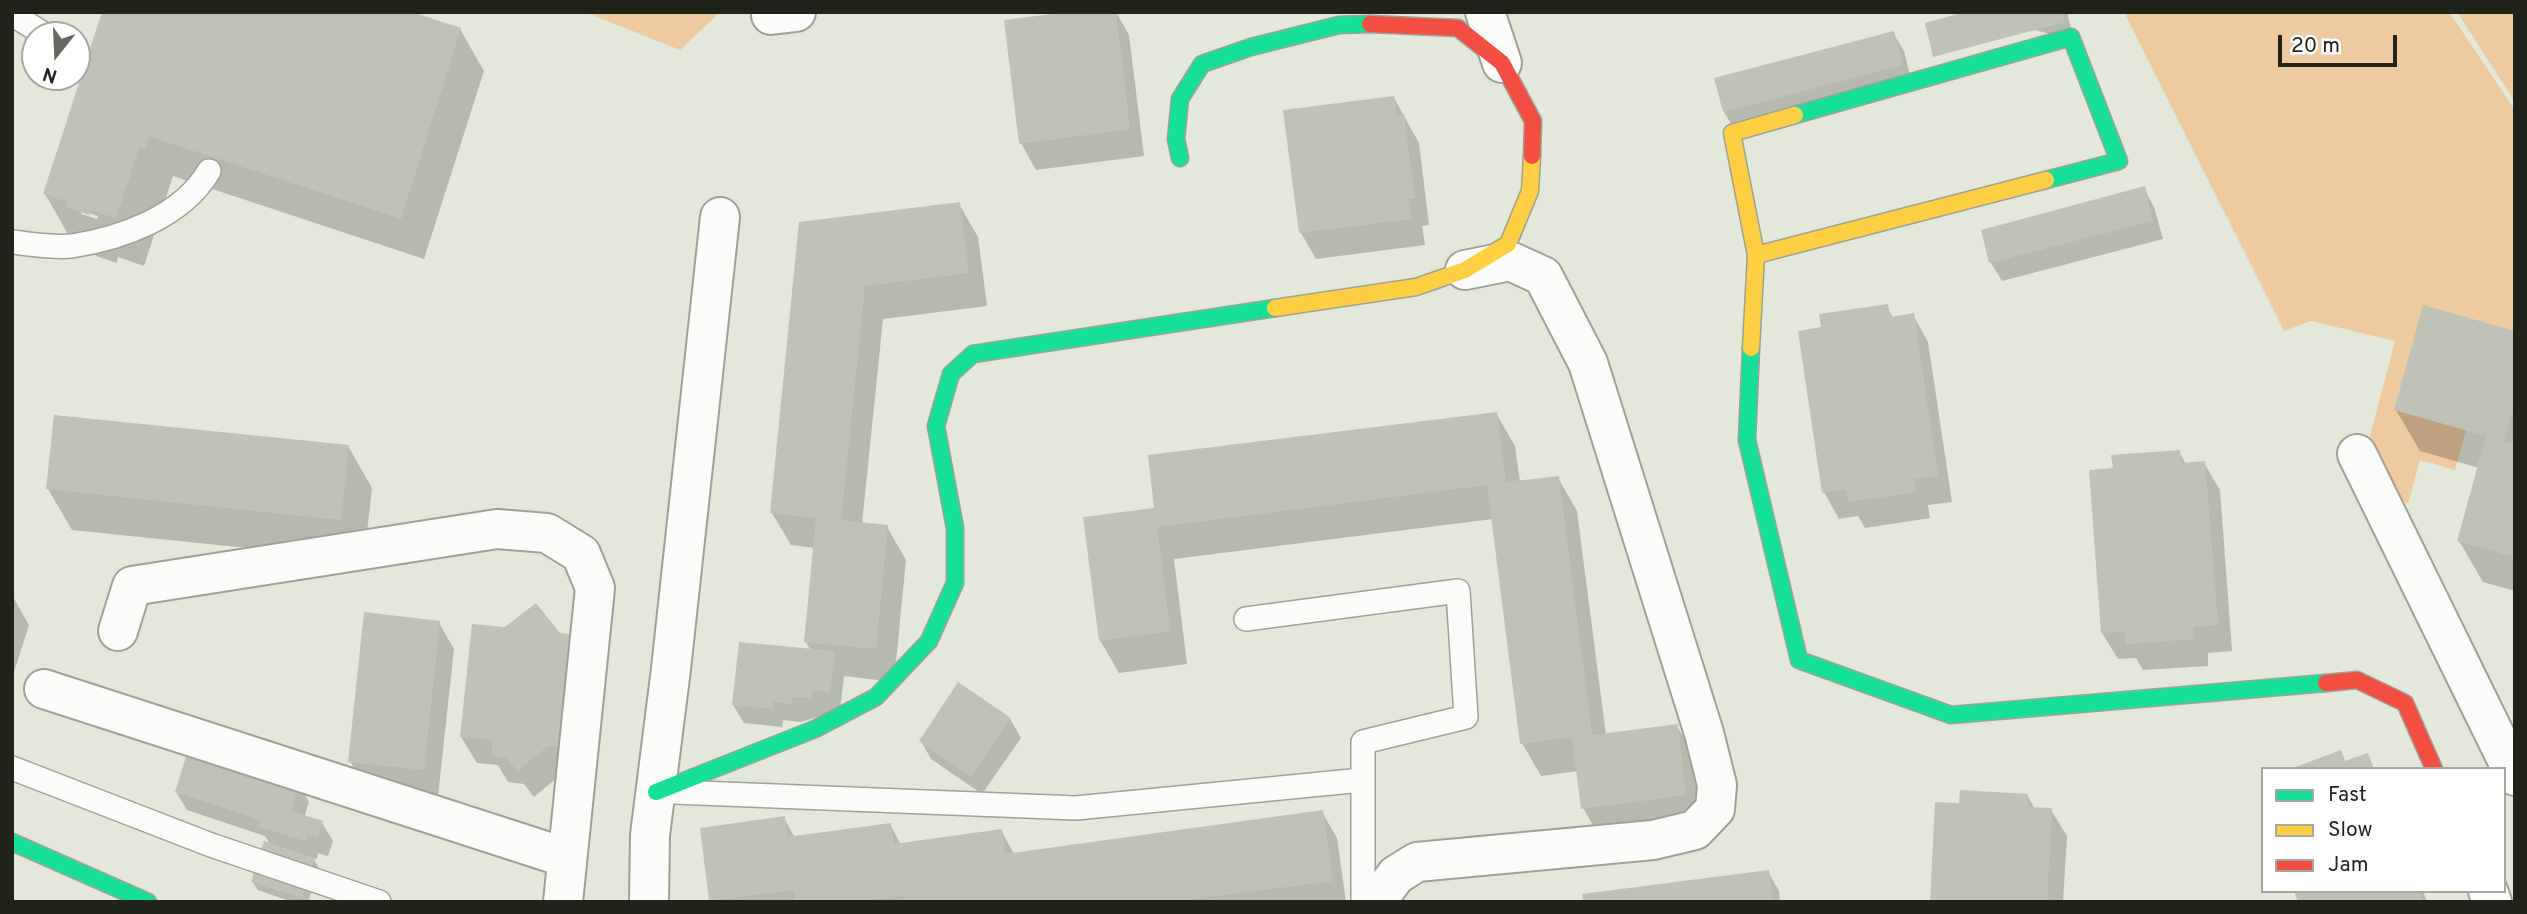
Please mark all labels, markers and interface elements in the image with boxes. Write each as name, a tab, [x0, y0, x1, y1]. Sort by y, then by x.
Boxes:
north arrow	[21, 21, 91, 91]
scale bar	[2282, 21, 2401, 65]
text: 20 m	[2291, 33, 2340, 60]
text: N	[40, 61, 60, 88]
legend	[2261, 767, 2506, 893]
text: Fast	[2328, 782, 2367, 809]
text: Slow	[2328, 817, 2373, 844]
text: Jam	[2328, 852, 2369, 879]

